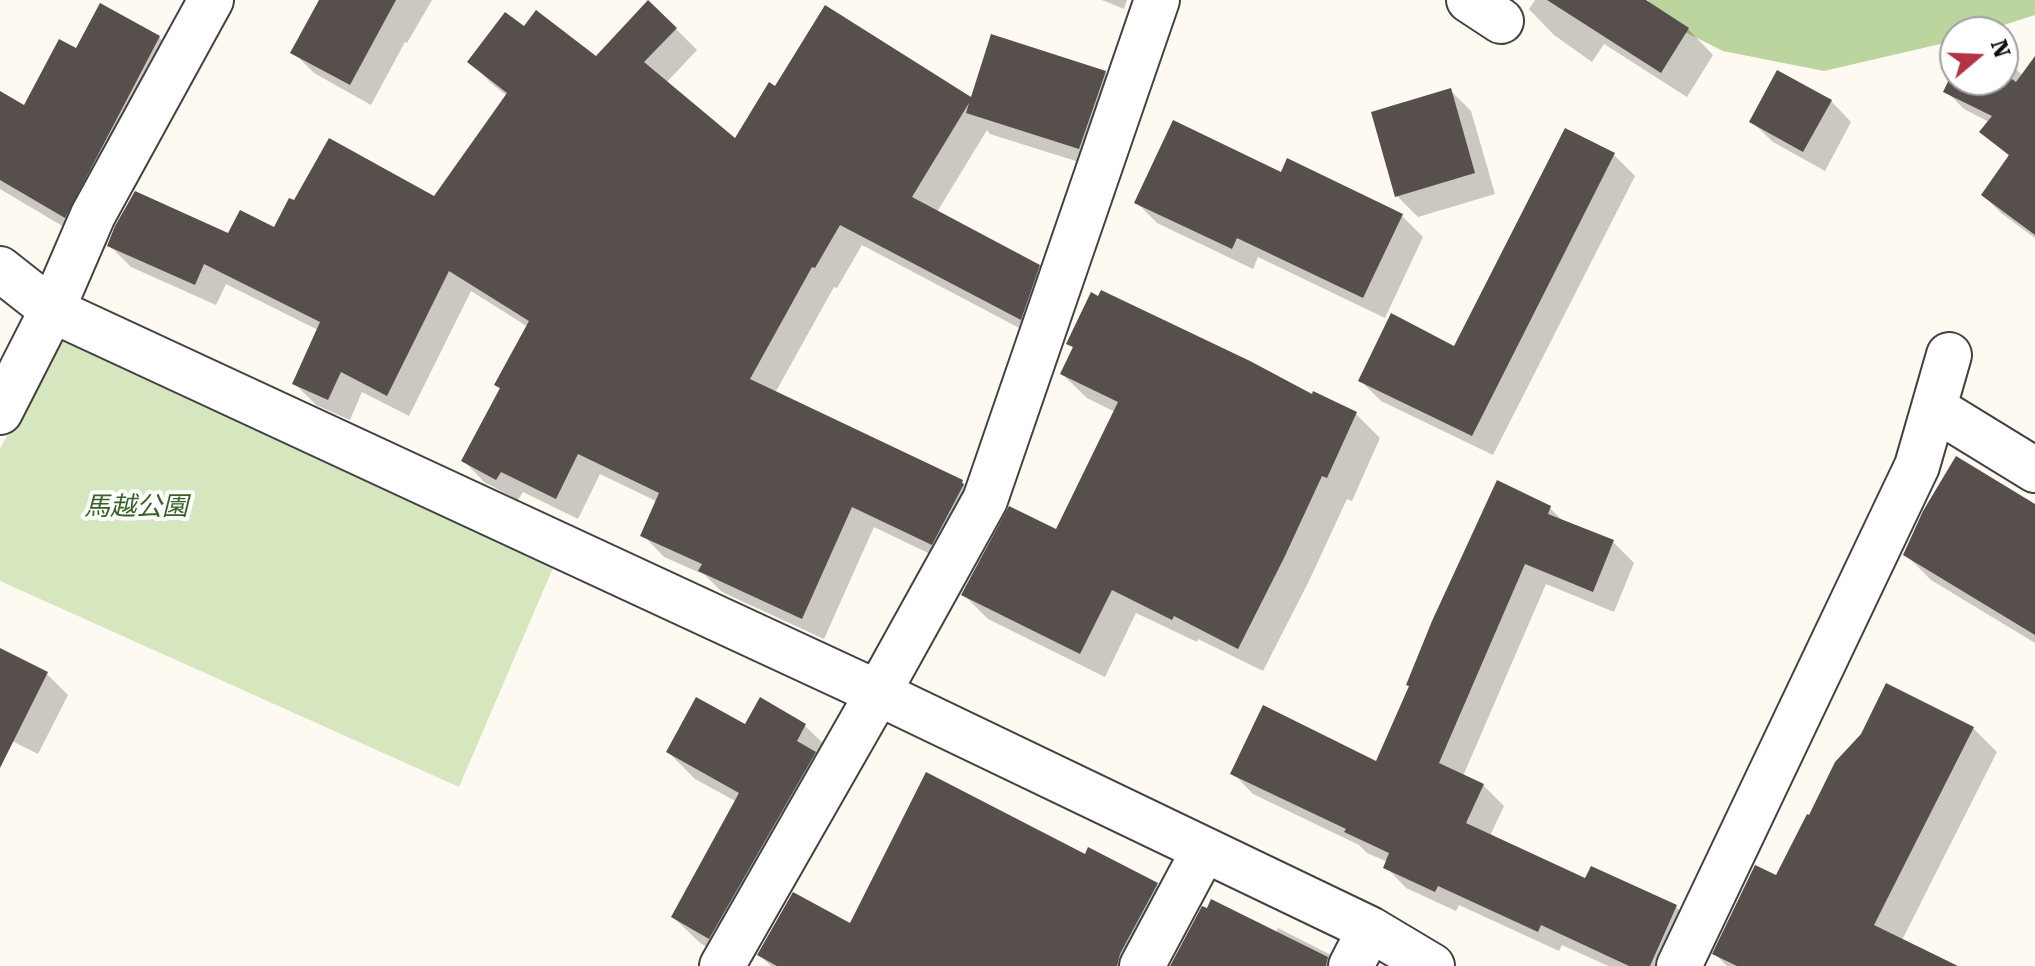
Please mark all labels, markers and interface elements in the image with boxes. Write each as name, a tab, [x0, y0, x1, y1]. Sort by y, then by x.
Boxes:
north arrow	[1939, 16, 2019, 96]
text: N	[1986, 37, 2015, 61]
park label: 馬越公園	[84, 491, 188, 523]

